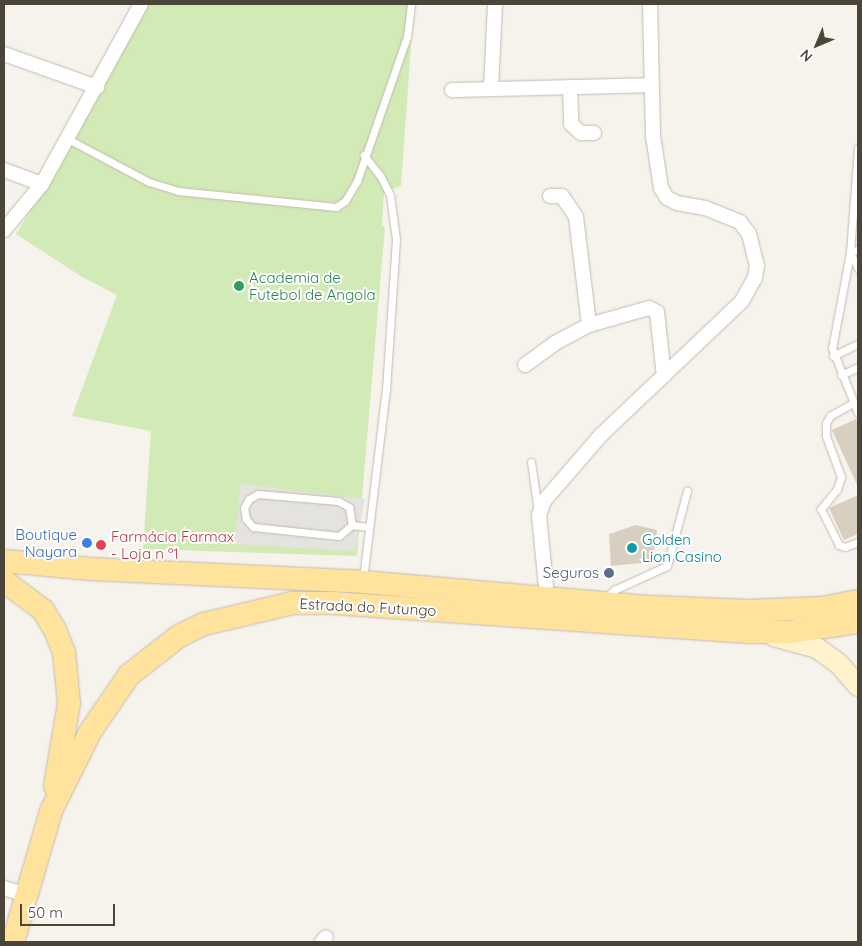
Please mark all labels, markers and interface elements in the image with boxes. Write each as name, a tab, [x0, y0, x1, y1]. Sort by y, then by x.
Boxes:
north arrow	[792, 20, 842, 70]
text: N	[796, 46, 816, 66]
place label: Academia de Futebol de Angola	[249, 268, 376, 303]
marker: Academia de Futebol de Angola	[233, 280, 245, 292]
place label: Boutique Nayara	[15, 525, 77, 560]
place label: Farmácia Farmax - Loja n º1	[111, 527, 234, 562]
place label: Golden Lion Casino	[642, 530, 722, 565]
marker: Boutique Nayara	[81, 537, 93, 549]
marker: Farmácia Farmax - Loja n º1	[95, 539, 107, 551]
marker: Golden Lion Casino	[626, 542, 638, 554]
place label: Seguros	[543, 564, 599, 582]
marker: Seguros	[603, 567, 615, 579]
street label: Estrada do Futungo	[299, 594, 437, 620]
scale bar	[22, 894, 118, 926]
text: 50 m	[28, 903, 63, 922]

